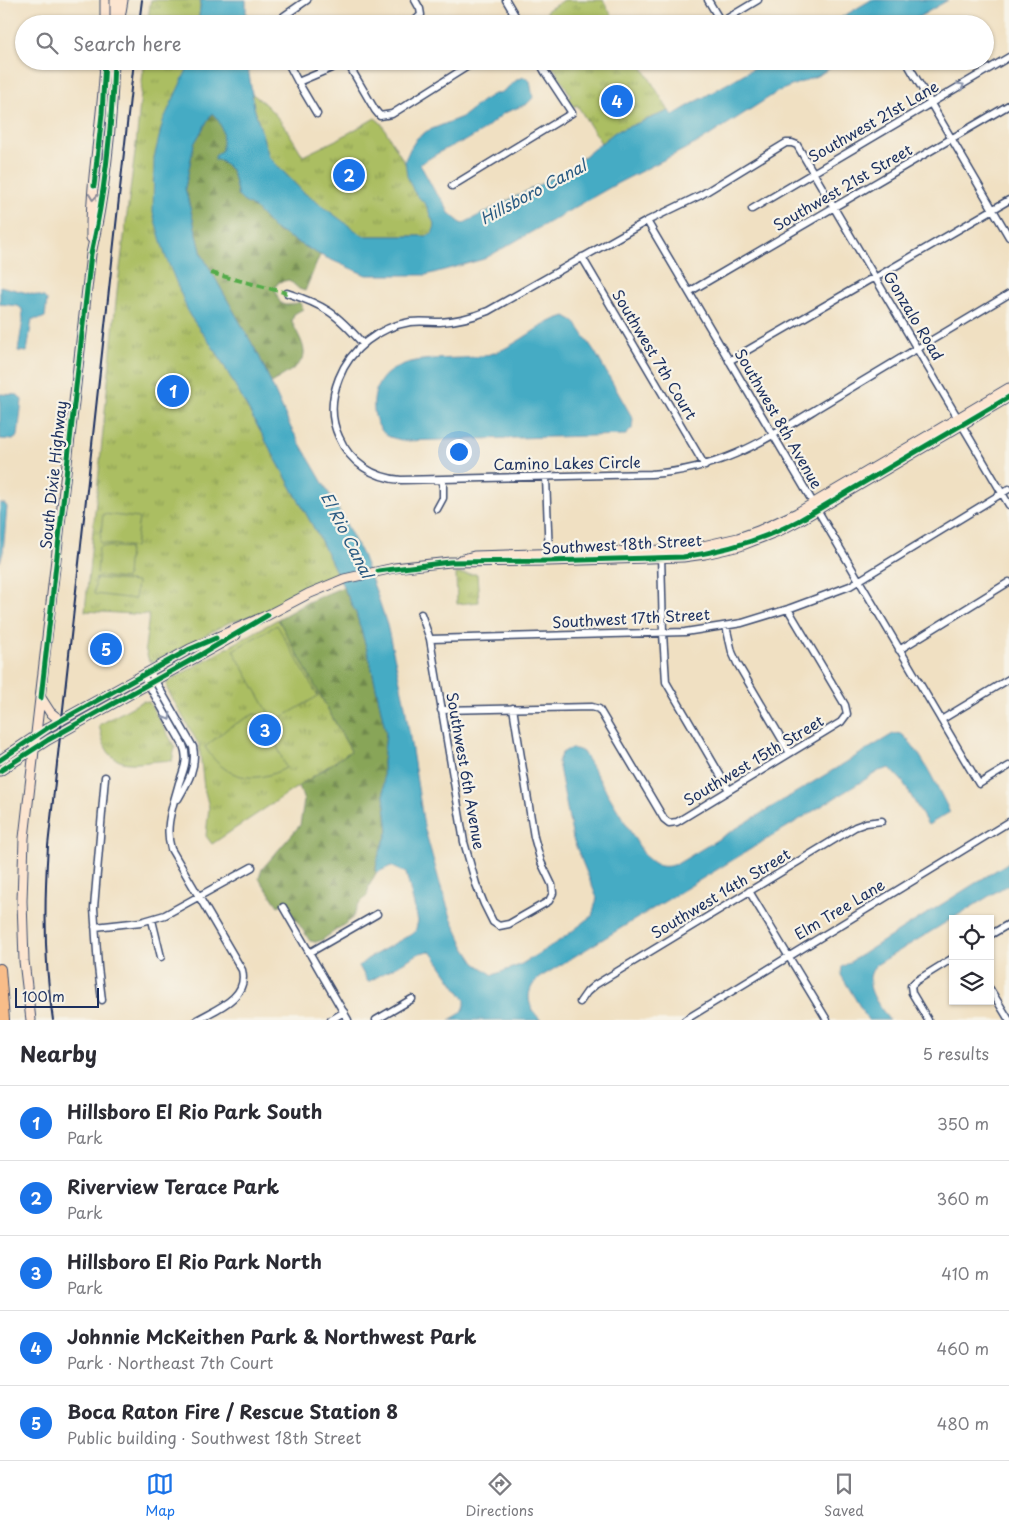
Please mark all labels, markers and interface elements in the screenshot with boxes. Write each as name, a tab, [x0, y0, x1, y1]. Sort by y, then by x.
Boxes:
search box	[15, 15, 994, 70]
icon: search	[33, 29, 61, 57]
text: Search here	[73, 29, 182, 57]
street label: Southwest 21st Lane	[804, 74, 943, 167]
pin: 4	[601, 82, 633, 120]
one-way arrow	[955, 83, 964, 93]
street label: Southwest 21st Street	[769, 137, 916, 236]
water label: Hillsboro Canal	[475, 152, 592, 229]
pin: 2	[333, 156, 365, 194]
one-way arrow	[88, 193, 99, 201]
street label: Gonzalo Road	[879, 266, 950, 364]
street label: Southwest 7th Court	[607, 285, 703, 424]
street label: Southwest 8th Avenue	[730, 344, 829, 493]
pin: 1	[157, 372, 189, 410]
street label: South Dixie Highway	[33, 400, 72, 550]
your location	[446, 439, 472, 465]
street label: Camino Lakes Circle	[493, 450, 641, 475]
water label: El Rio Canal	[316, 487, 381, 584]
street label: Southwest 18th Street	[542, 528, 702, 559]
street label: Southwest 17th Street	[551, 602, 710, 633]
pin: 5	[90, 630, 122, 668]
street label: Southwest 6th Avenue	[441, 690, 492, 851]
street label: Southwest 15th Street	[679, 709, 828, 811]
pin: 3	[249, 711, 281, 749]
one-way arrow	[161, 712, 171, 721]
street label: Southwest 14th Street	[646, 842, 794, 943]
street label: Elm Tree Lane	[790, 873, 889, 945]
map controls	[949, 915, 994, 1005]
button: locate	[949, 915, 994, 960]
button: layers	[949, 960, 994, 1005]
scale bar	[15, 985, 99, 1008]
text: 100 m	[22, 986, 65, 1007]
text: Nearby	[20, 1037, 97, 1069]
text: 5 results	[922, 1041, 989, 1065]
text: Hillsboro El Rio Park South	[67, 1097, 322, 1125]
text: 1	[32, 1111, 40, 1135]
text: 350 m	[937, 1111, 989, 1135]
text: Park	[67, 1125, 103, 1149]
text: Riverview Terace Park	[67, 1172, 279, 1200]
text: 2	[30, 1186, 42, 1210]
text: 360 m	[937, 1186, 989, 1210]
text: Park	[67, 1200, 103, 1224]
text: Hillsboro El Rio Park North	[67, 1247, 322, 1275]
text: 3	[31, 1261, 41, 1285]
text: 410 m	[941, 1261, 989, 1285]
text: Park	[67, 1275, 103, 1299]
text: Johnnie McKeithen Park & Northwest Park	[67, 1322, 477, 1350]
text: 4	[31, 1336, 41, 1360]
text: 460 m	[937, 1336, 989, 1360]
text: Park · Northeast 7th Court	[67, 1350, 273, 1374]
text: Boca Raton Fire / Rescue Station 8	[67, 1397, 398, 1425]
text: 5	[31, 1411, 41, 1435]
text: 480 m	[937, 1411, 989, 1435]
text: Public building · Southwest 18th Street	[67, 1425, 361, 1449]
tab: Map	[145, 1470, 175, 1521]
tab: Directions	[466, 1470, 534, 1521]
tab: Saved	[824, 1470, 864, 1521]

